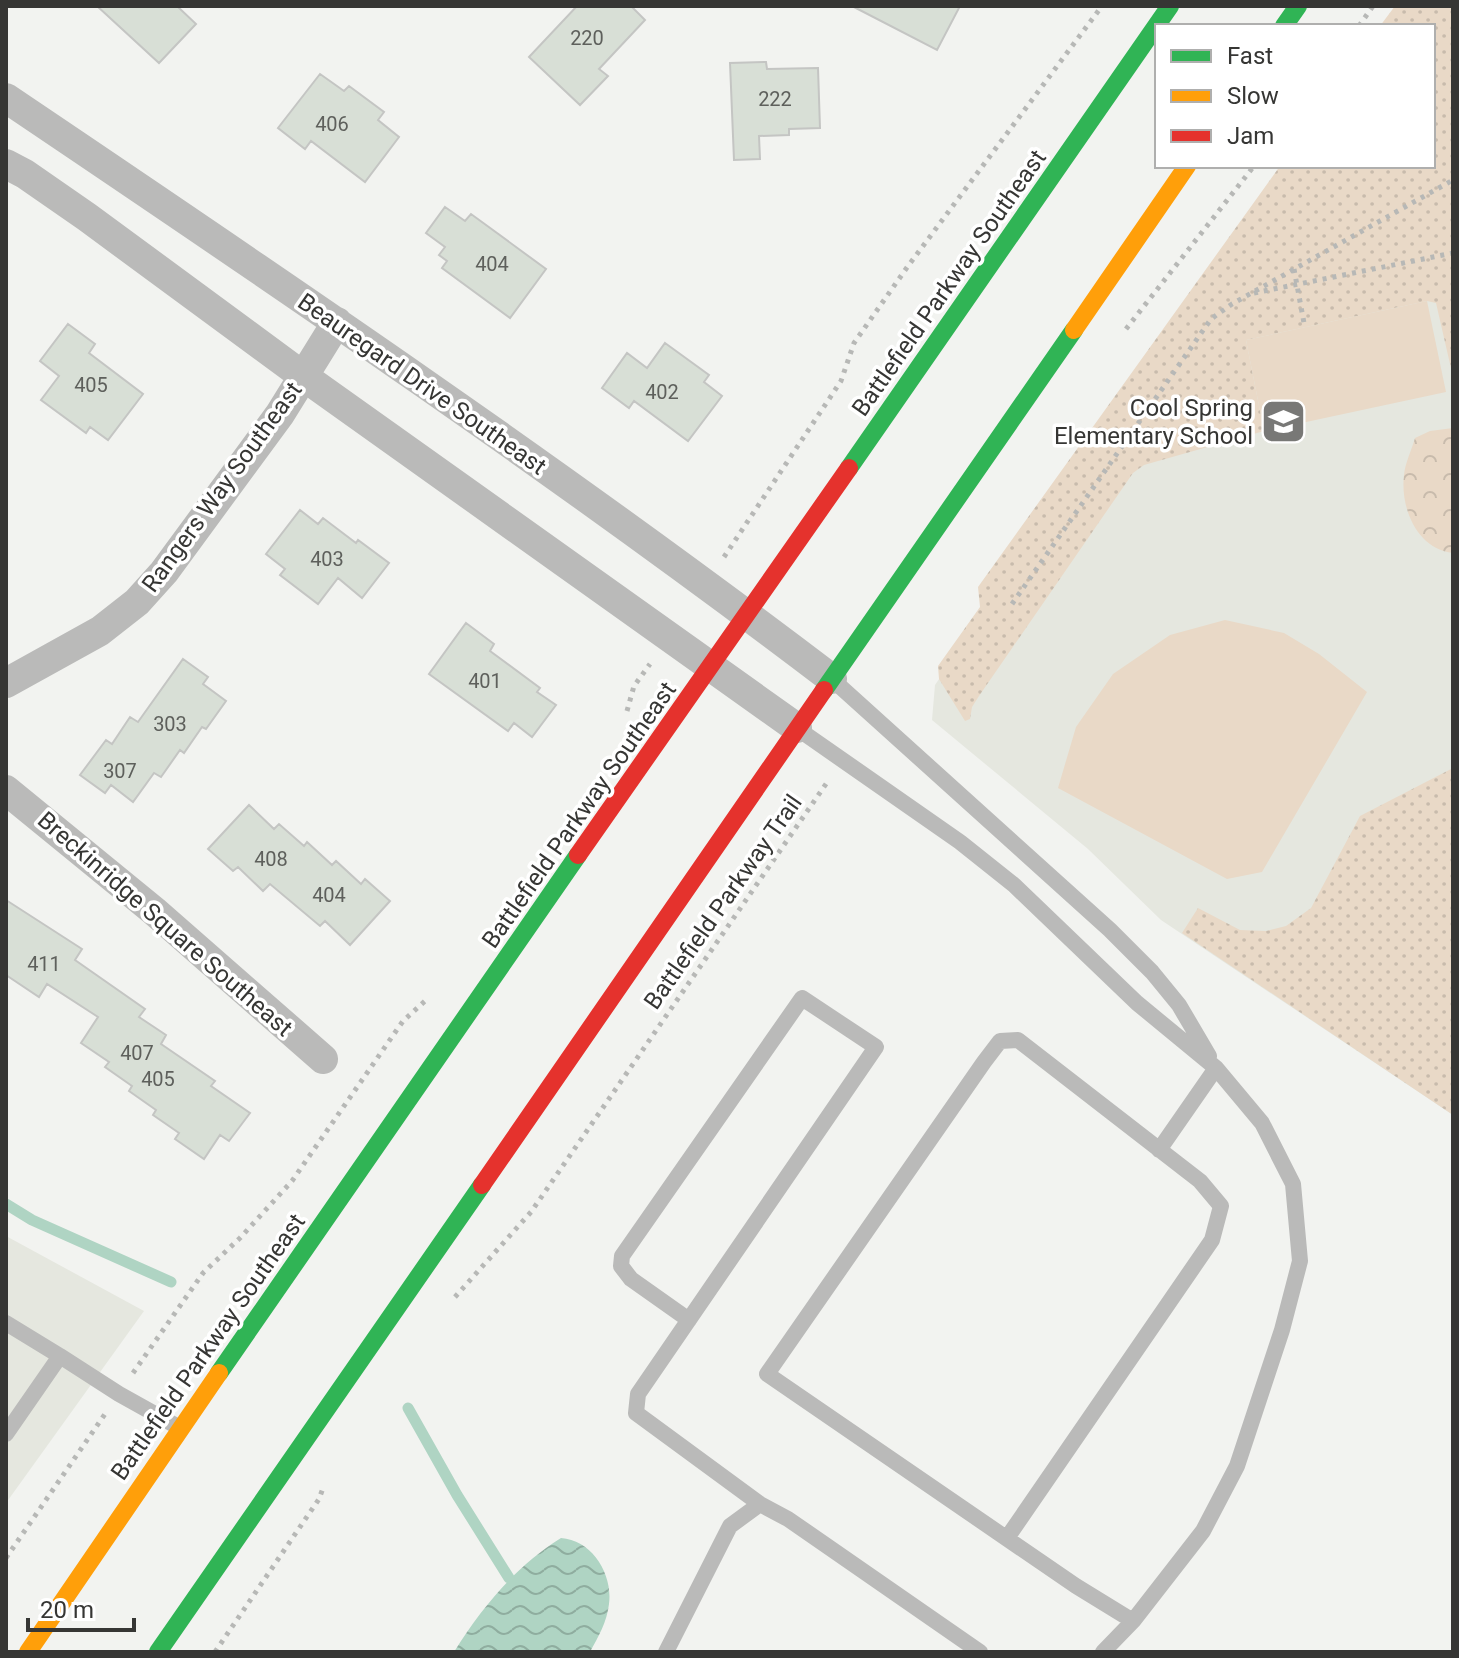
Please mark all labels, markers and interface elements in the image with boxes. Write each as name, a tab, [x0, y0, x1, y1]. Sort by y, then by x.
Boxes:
legend	[1155, 24, 1435, 168]
house number: 220	[570, 26, 604, 50]
text: Fast	[1227, 42, 1273, 70]
text: Slow	[1227, 82, 1279, 110]
house number: 222	[758, 87, 792, 111]
house number: 406	[315, 112, 349, 136]
text: Jam	[1227, 122, 1274, 150]
street label: Battlefield Parkway Southeast	[846, 144, 1052, 421]
house number: 404	[475, 252, 509, 276]
street label: Beauregard Drive Southeast	[292, 287, 552, 481]
house number: 405	[74, 373, 108, 397]
street label: Rangers Way Southeast	[136, 376, 308, 598]
house number: 402	[645, 380, 679, 404]
place label: Cool Spring Elementary School	[1054, 394, 1253, 450]
school or university icon: Cool Spring Elementary School	[1260, 398, 1308, 446]
house number: 403	[310, 547, 344, 571]
house number: 401	[468, 669, 502, 693]
street label: Battlefield Parkway Southeast	[476, 676, 682, 953]
house number: 303	[153, 712, 187, 736]
house number: 307	[103, 759, 137, 783]
street label: Battlefield Parkway Trail	[638, 789, 808, 1015]
street label: Breckinridge Square Southeast	[32, 806, 298, 1042]
house number: 408	[254, 847, 288, 871]
house number: 404	[312, 883, 346, 907]
house number: 411	[27, 952, 61, 976]
house number: 407	[120, 1041, 154, 1065]
house number: 405	[141, 1067, 175, 1091]
street label: Battlefield Parkway Southeast	[105, 1208, 311, 1485]
scale bar	[28, 1582, 134, 1632]
text: 20 m	[40, 1596, 94, 1624]

